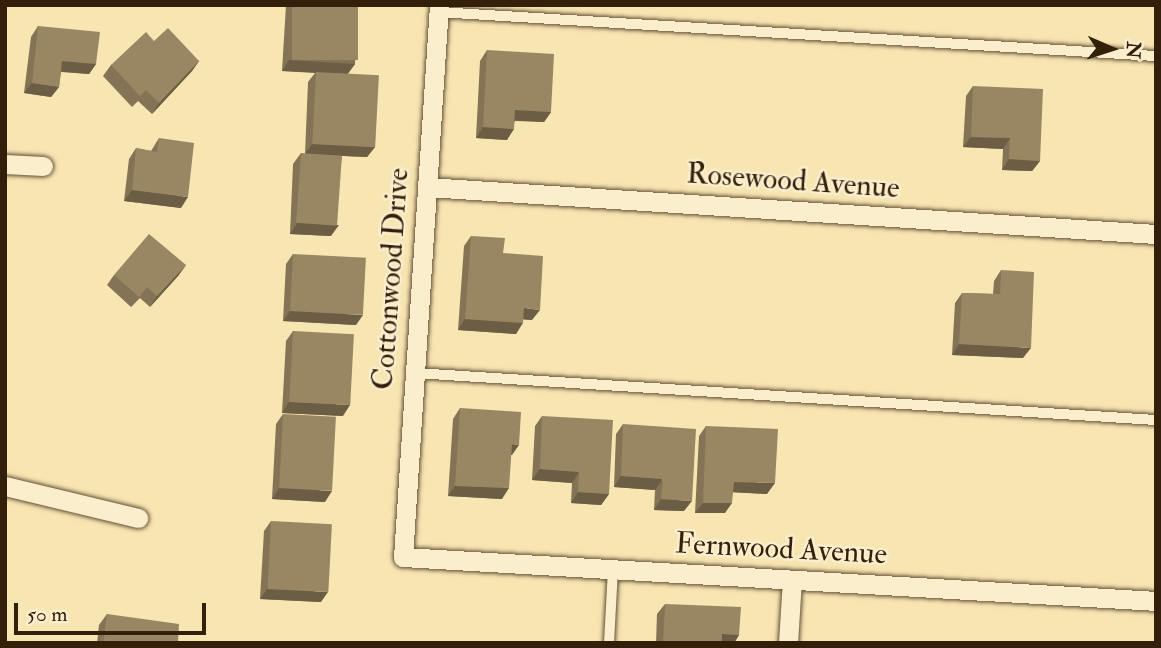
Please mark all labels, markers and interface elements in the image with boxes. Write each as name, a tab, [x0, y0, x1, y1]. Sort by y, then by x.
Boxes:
north arrow	[1077, 14, 1147, 84]
text: N	[1121, 41, 1145, 59]
street label: Rosewood Avenue	[685, 156, 901, 206]
street label: Cottonwood Drive	[365, 167, 417, 391]
street label: Fernwood Avenue	[674, 525, 888, 573]
scale bar	[18, 588, 210, 632]
text: 50 m	[27, 601, 68, 628]

